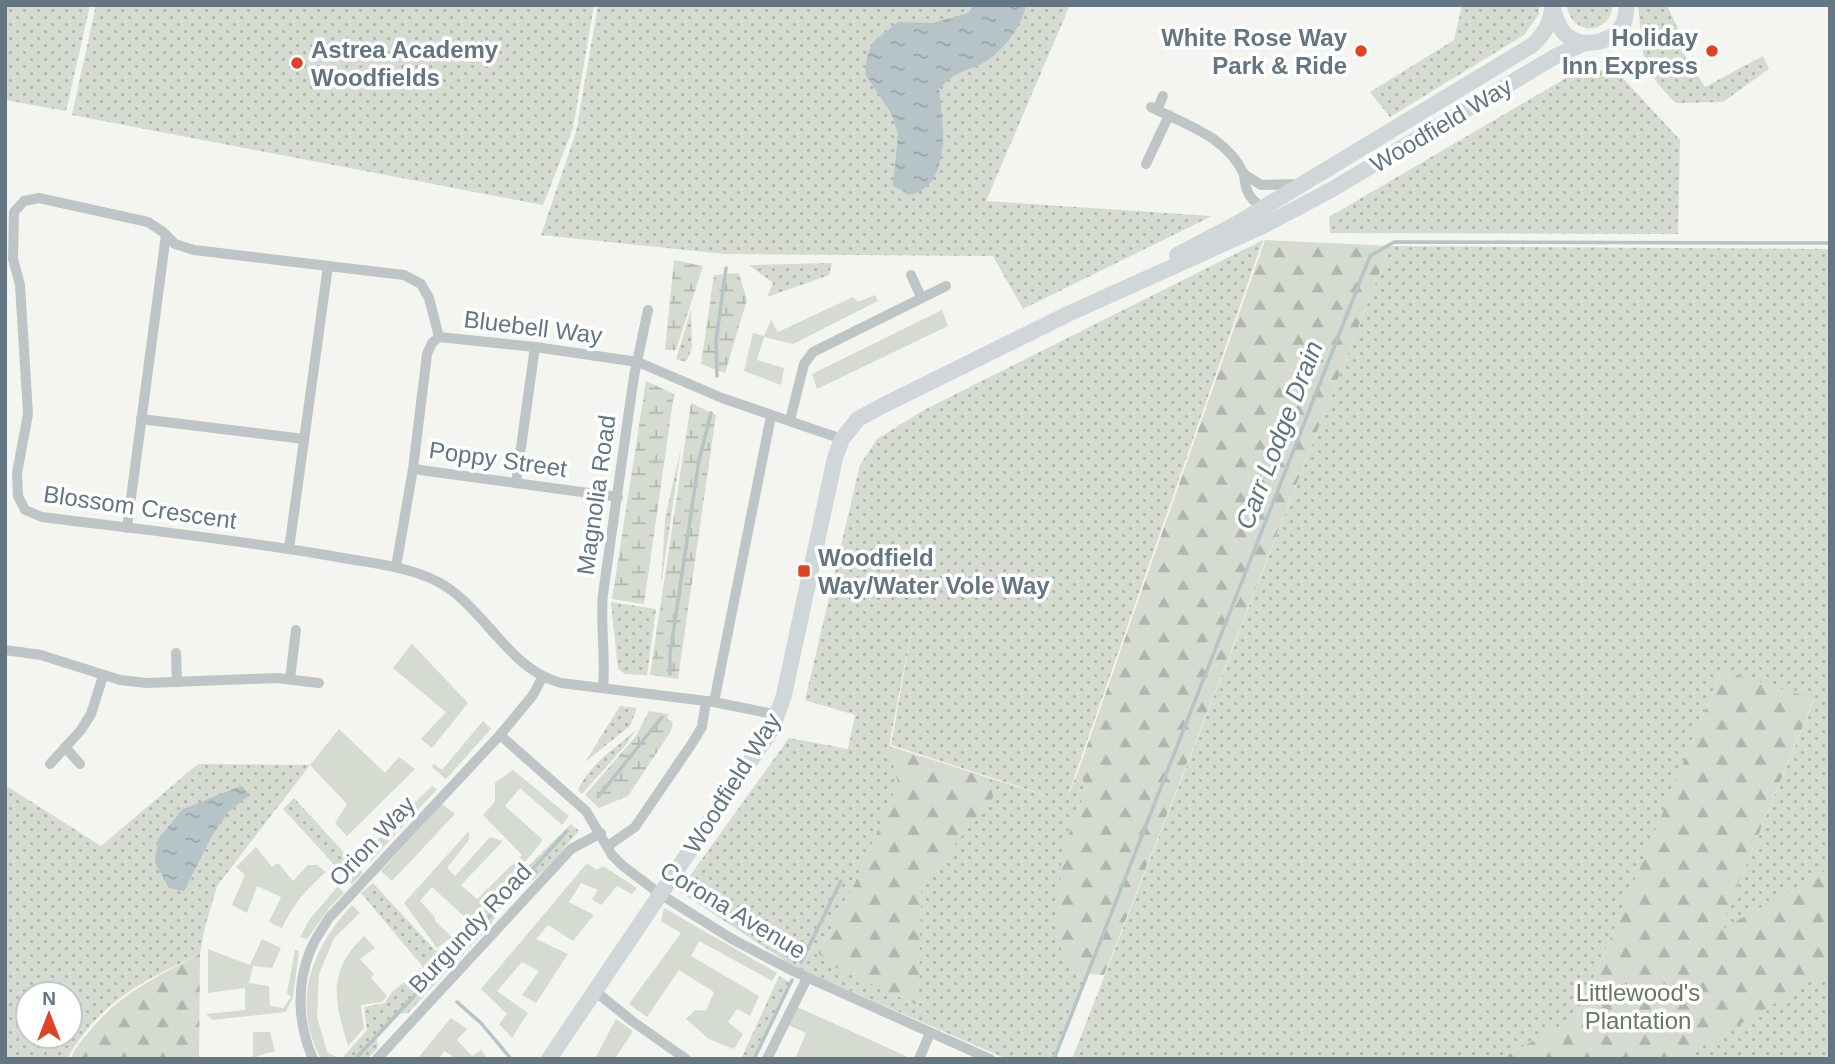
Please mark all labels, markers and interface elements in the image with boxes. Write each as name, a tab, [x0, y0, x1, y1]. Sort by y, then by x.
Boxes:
place label: White Rose Way Park & Ride	[1161, 24, 1348, 79]
place label: Holiday Inn Express	[1562, 24, 1699, 79]
place label: Astrea Academy Woodfields	[311, 36, 499, 91]
marker: White Rose Way Park & Ride	[1353, 43, 1369, 59]
marker: Holiday Inn Express	[1704, 43, 1720, 59]
marker: Astrea Academy Woodfields	[289, 55, 305, 71]
street label: Woodfield Way	[1365, 72, 1517, 178]
street label: Bluebell Way	[462, 305, 604, 349]
water label: Carr Lodge Drain	[1229, 337, 1329, 533]
street label: Magnolia Road	[571, 413, 621, 577]
street label: Poppy Street	[427, 436, 569, 482]
street label: Blossom Crescent	[42, 480, 239, 534]
place label: Woodfield Way/Water Vole Way	[818, 544, 1050, 599]
marker: Woodfield Way/Water Vole Way	[796, 563, 812, 579]
street label: Woodfield Way	[678, 708, 786, 858]
street label: Orion Way	[324, 791, 420, 891]
street label: Corona Avenue	[655, 856, 811, 964]
street label: Burgundy Road	[403, 858, 537, 998]
park label: Littlewood's Plantation	[1576, 979, 1700, 1034]
north arrow	[14, 980, 84, 1050]
text: N	[42, 988, 56, 1009]

